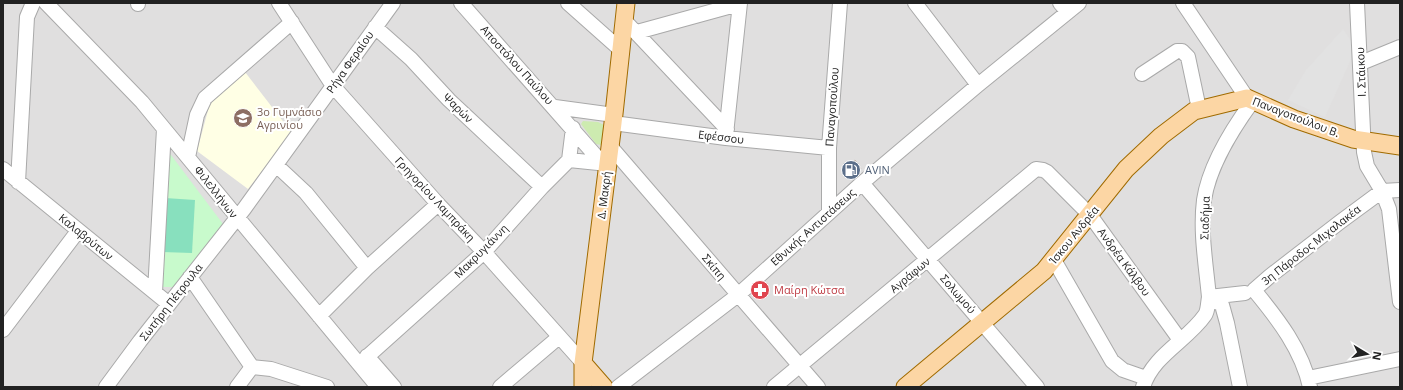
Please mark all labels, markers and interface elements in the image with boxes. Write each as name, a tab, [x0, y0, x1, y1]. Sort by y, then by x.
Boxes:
street label: Αποστόλου Παύλου	[478, 22, 557, 108]
street label: Ρήγα Φεραίου	[323, 27, 377, 96]
street label: Ι. Στάικου	[1352, 47, 1369, 97]
street label: Παναγοπούλου	[821, 67, 842, 147]
street label: Ψαρών	[440, 90, 477, 126]
street label: Παναγοπούλου Β.	[1250, 93, 1342, 140]
place label: 3ο Γυμνάσιο Αγρινίου	[257, 104, 322, 132]
school or university icon: 3ο Γυμνάσιο Αγρινίου	[232, 107, 254, 129]
street label: Εφέσσου	[697, 126, 745, 147]
street label: Γρηγορίου Λαμπράκη	[392, 153, 479, 244]
fuel station icon: AVIN	[840, 159, 862, 181]
street label: Φιλελλήνων	[191, 162, 242, 221]
place label: AVIN	[865, 162, 890, 177]
street label: Δ. Μακρή	[593, 170, 614, 220]
street label: Εθνικής Αντιστάσεως	[767, 184, 858, 269]
street label: Σιαδήμα	[1196, 196, 1213, 240]
street label: 3η Πάροδος Μιχαλακέα	[1258, 201, 1364, 288]
street label: Ίσκου Ανδρέα	[1045, 202, 1102, 268]
street label: Καλαβρύτων	[56, 210, 117, 263]
street label: Μακρυγιάννη	[450, 220, 511, 281]
street label: Ανδρέα Κάλβου	[1095, 225, 1154, 299]
street label: Σκίπη	[699, 250, 730, 283]
street label: Αγράφων	[886, 253, 933, 296]
street label: Σωτήρη Πέτρουλα	[136, 260, 206, 343]
street label: Σολωμού	[937, 271, 980, 317]
pharmacy icon: Μαίρη Κώτσα	[749, 279, 771, 301]
place label: Μαίρη Κώτσα	[774, 282, 845, 297]
north arrow	[1347, 334, 1387, 374]
text: N	[1369, 350, 1386, 362]

